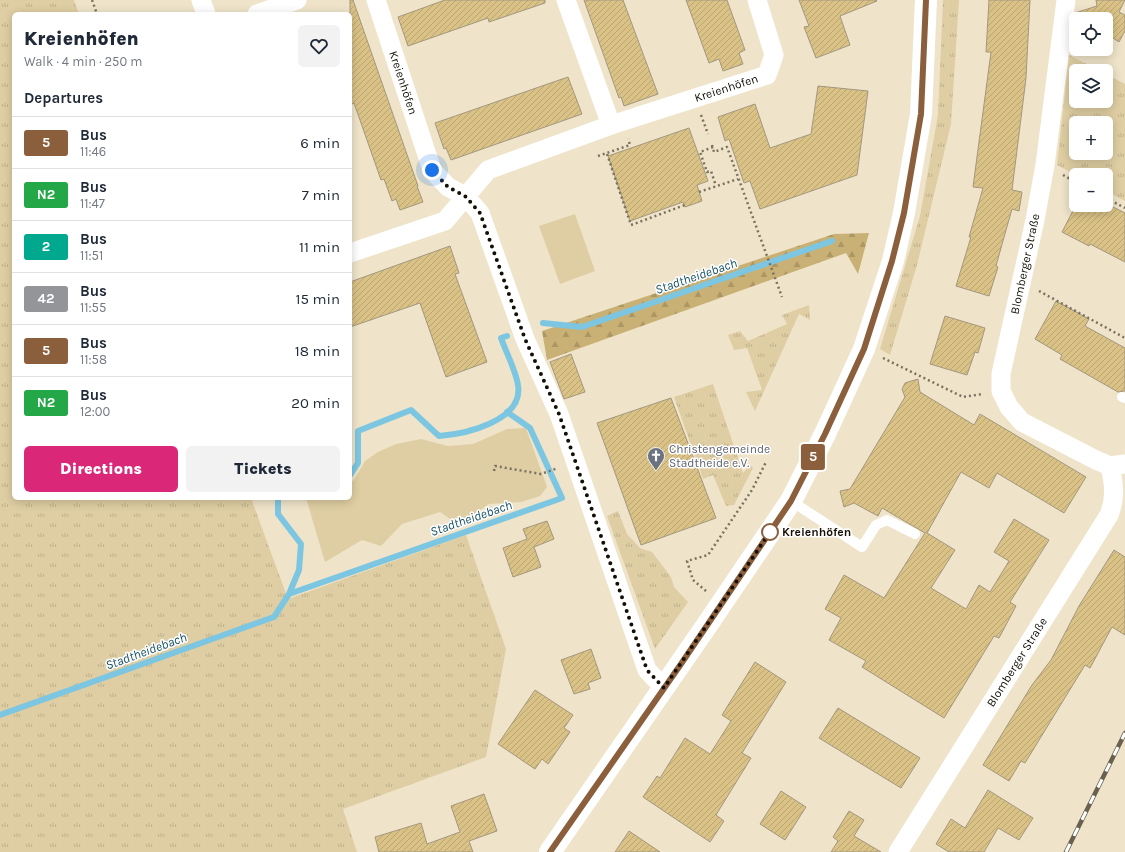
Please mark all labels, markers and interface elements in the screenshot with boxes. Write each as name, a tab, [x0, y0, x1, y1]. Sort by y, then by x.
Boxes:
map controls	[1069, 12, 1113, 212]
button: locate	[1069, 12, 1113, 56]
button: heart	[298, 25, 340, 67]
text: Kreienhöfen	[24, 28, 139, 50]
street label: Kreienhöfen	[386, 49, 420, 116]
text: Walk · 4 min · 250 m	[24, 54, 142, 69]
button: layers	[1069, 64, 1113, 108]
street label: Kreienhöfen	[693, 71, 760, 105]
text: Departures	[24, 89, 103, 107]
button: +	[1069, 116, 1113, 160]
text: Bus	[80, 126, 107, 144]
text: 5	[42, 134, 50, 151]
text: 6 min	[300, 134, 340, 152]
text: 11:46	[80, 144, 106, 159]
your location	[422, 160, 442, 180]
button: −	[1069, 168, 1113, 212]
text: Bus	[80, 178, 107, 196]
text: N2	[37, 186, 55, 203]
text: 7 min	[302, 186, 340, 204]
text: 11:47	[80, 196, 105, 211]
street label: Blomberger Straße	[1008, 212, 1042, 316]
text: Bus	[80, 230, 107, 248]
text: 2	[42, 238, 50, 255]
text: 11 min	[299, 238, 340, 256]
text: 11:51	[80, 248, 103, 263]
water label: Stadtheidebach	[653, 255, 739, 297]
text: Bus	[80, 282, 107, 300]
text: 42	[38, 290, 54, 307]
text: 15 min	[295, 290, 340, 308]
text: 11:55	[80, 300, 106, 315]
text: Bus	[80, 334, 107, 352]
text: 5	[42, 342, 50, 359]
text: 18 min	[295, 342, 340, 360]
text: 11:58	[80, 352, 107, 367]
text: Bus	[80, 386, 107, 404]
text: N2	[37, 394, 55, 411]
text: 20 min	[291, 394, 340, 412]
text: 12:00	[80, 404, 110, 419]
place label: Christengemeinde Stadtheide e.V.	[669, 442, 770, 470]
line badge: 5	[800, 444, 826, 470]
button: Directions	[24, 446, 178, 492]
button: Tickets	[186, 446, 340, 492]
church icon: Christengemeinde Stadtheide e.V.	[646, 446, 666, 471]
text: 5	[809, 448, 817, 465]
water label: Stadtheidebach	[428, 497, 514, 539]
marker: Kreienhöfen	[761, 523, 779, 541]
place label: Kreienhöfen	[782, 525, 851, 539]
street label: Blomberger Straße	[984, 615, 1050, 709]
water label: Stadtheidebach	[103, 629, 189, 673]

